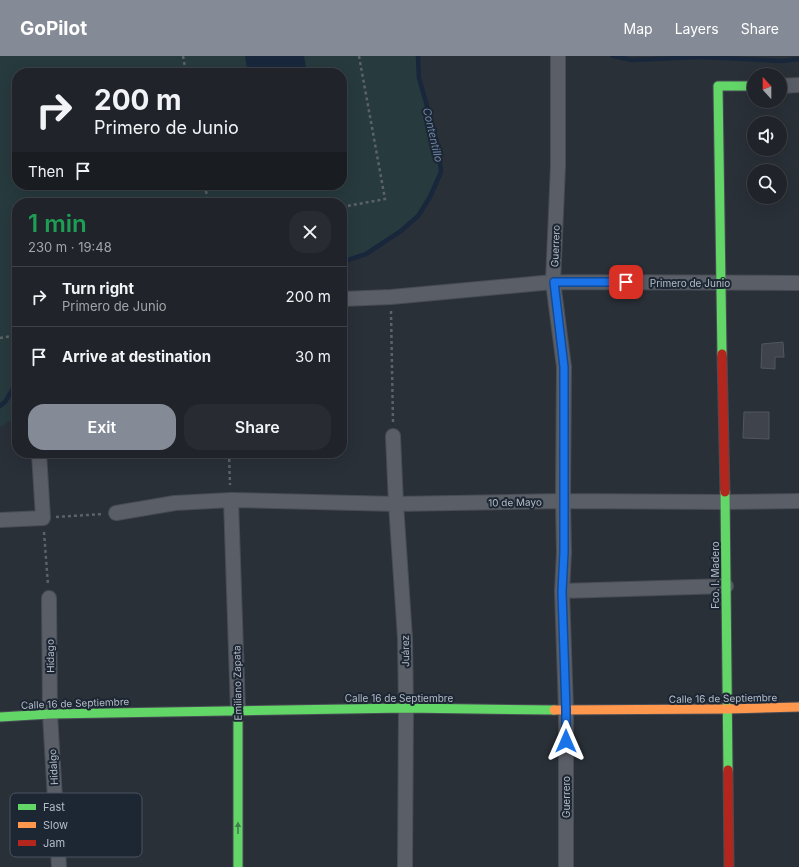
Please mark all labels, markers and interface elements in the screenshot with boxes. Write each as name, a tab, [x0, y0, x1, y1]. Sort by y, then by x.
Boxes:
text: GoPilot	[20, 17, 87, 40]
text: Map	[624, 20, 653, 37]
text: Layers	[675, 20, 719, 37]
text: Share	[741, 20, 779, 37]
north arrow	[747, 68, 787, 108]
map controls	[747, 68, 787, 204]
text: 200 m	[94, 83, 182, 117]
icon: right	[28, 84, 80, 136]
water label: Contentillo	[420, 106, 446, 164]
button: sound	[747, 116, 787, 156]
text: Primero de Junio	[94, 117, 239, 138]
icon: arrive	[72, 160, 94, 182]
text: Then	[28, 162, 64, 181]
button: search	[747, 164, 787, 204]
text: 1 min	[28, 209, 87, 238]
button: close	[289, 211, 331, 253]
street label: Guerrero	[548, 225, 562, 267]
text: 230 m · 19:48	[28, 239, 112, 255]
pin	[609, 265, 643, 299]
icon: arrive	[615, 271, 637, 293]
street label: Primero de Junio	[650, 277, 730, 289]
text: Turn right	[62, 279, 134, 298]
icon: right	[28, 286, 50, 308]
text: 200 m	[286, 287, 331, 306]
text: Primero de Junio	[62, 298, 167, 314]
icon: arrive	[28, 346, 50, 368]
text: Arrive at destination	[62, 347, 211, 366]
text: 30 m	[295, 347, 331, 366]
button: Exit	[28, 404, 176, 450]
button: Share	[184, 404, 331, 450]
street label: 10 de Mayo	[488, 496, 542, 508]
street label: Fco. I. Madero	[709, 541, 721, 609]
street label: Juárez	[399, 635, 411, 667]
street label: Hidago	[44, 639, 56, 673]
street label: Emiliano Zapata	[230, 645, 244, 721]
street label: Calle 16 de Septiembre	[669, 691, 777, 705]
street label: Calle 16 de Septiembre	[345, 692, 453, 704]
street label: Calle 16 de Septiembre	[21, 695, 130, 711]
position arrow	[545, 720, 587, 762]
street label: Hidalgo	[46, 749, 60, 785]
street label: Guerrero	[560, 776, 572, 818]
legend	[10, 793, 142, 857]
text: Fast	[43, 800, 65, 814]
text: Slow	[43, 818, 68, 832]
one-way arrow	[235, 821, 241, 834]
text: Jam	[43, 836, 65, 850]

